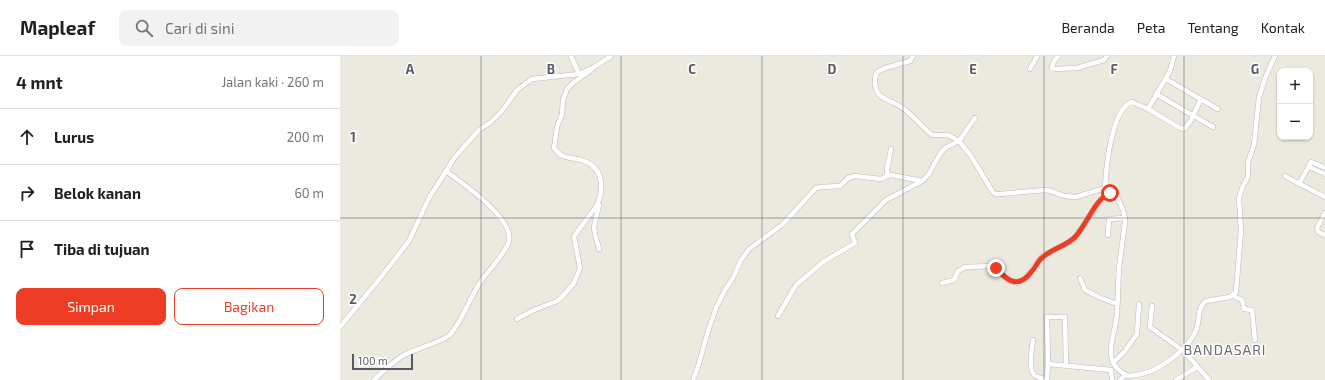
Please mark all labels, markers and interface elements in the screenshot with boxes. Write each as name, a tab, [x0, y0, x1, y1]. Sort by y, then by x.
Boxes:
search box	[119, 10, 399, 46]
text: Mapleaf	[20, 16, 95, 39]
icon: search	[133, 17, 155, 39]
text: Cari di sini	[165, 19, 234, 37]
text: Beranda	[1061, 19, 1115, 36]
text: Peta	[1137, 19, 1165, 36]
text: Tentang	[1187, 19, 1239, 36]
text: Kontak	[1261, 19, 1305, 36]
text: A	[406, 61, 415, 77]
text: B	[547, 61, 555, 77]
text: C	[688, 61, 696, 77]
text: D	[828, 61, 837, 77]
text: E	[969, 61, 977, 77]
text: F	[1110, 61, 1118, 77]
text: G	[1251, 61, 1259, 77]
map controls	[1277, 68, 1313, 140]
button: +	[1277, 68, 1313, 104]
text: 4 mnt	[16, 72, 63, 92]
text: Jalan kaki · 260 m	[222, 74, 324, 90]
button: −	[1277, 104, 1313, 140]
icon: ahead	[16, 126, 38, 148]
text: Lurus	[54, 128, 94, 146]
text: 200 m	[287, 129, 324, 145]
text: 1	[350, 129, 356, 145]
icon: right	[16, 182, 38, 204]
text: Belok kanan	[54, 184, 141, 202]
route start	[1101, 184, 1119, 202]
text: 60 m	[294, 185, 324, 201]
icon: arrive	[16, 238, 38, 260]
text: Tiba di tujuan	[54, 240, 150, 258]
route end	[987, 259, 1005, 277]
button: Simpan	[16, 288, 166, 325]
button: Bagikan	[174, 288, 324, 325]
text: 2	[349, 291, 357, 307]
district label: BANDASARI	[1183, 341, 1267, 358]
scale bar	[352, 352, 413, 371]
text: 100 m	[358, 354, 388, 367]

